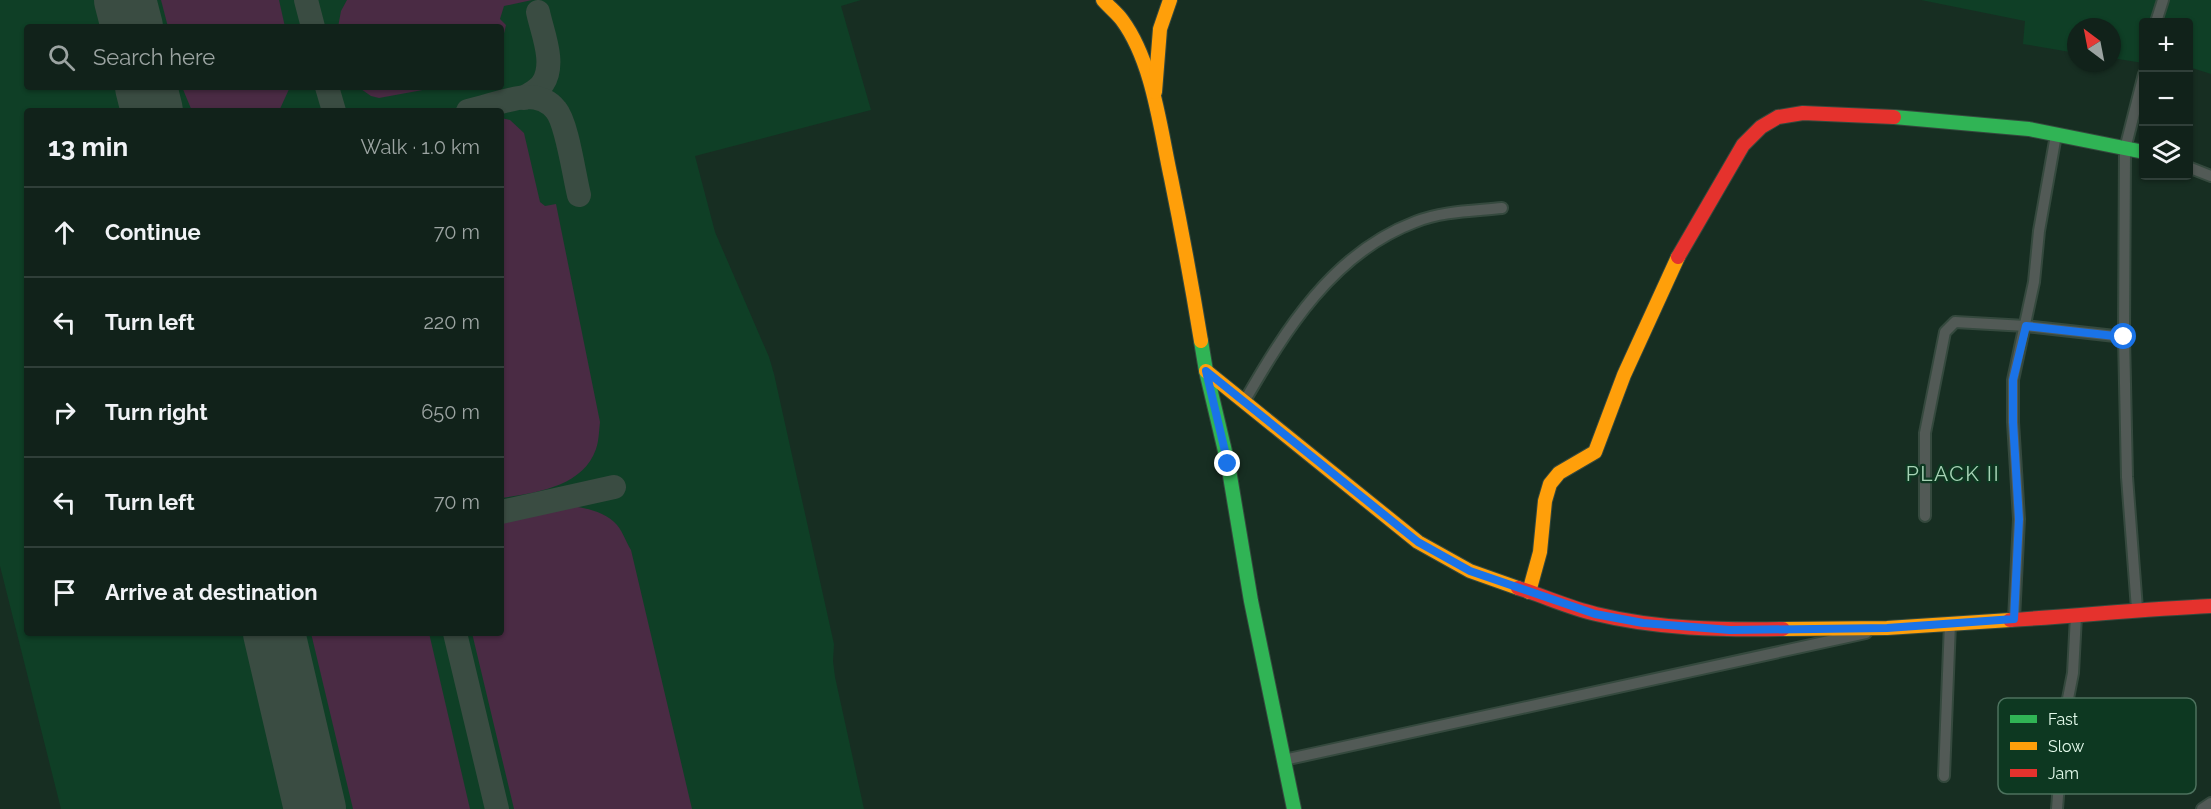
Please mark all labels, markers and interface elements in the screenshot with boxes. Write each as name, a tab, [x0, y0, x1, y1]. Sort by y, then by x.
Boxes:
north arrow	[2067, 18, 2121, 72]
map controls	[2139, 18, 2193, 180]
button: +	[2139, 18, 2193, 72]
search box	[24, 24, 504, 90]
icon: search	[45, 41, 78, 74]
text: Search here	[93, 44, 215, 70]
button: −	[2139, 72, 2193, 126]
button: layers	[2139, 126, 2193, 180]
text: 13 min	[48, 132, 128, 162]
text: Walk · 1.0 km	[361, 135, 480, 159]
icon: ahead	[48, 216, 81, 249]
text: Continue	[105, 219, 201, 245]
text: 70 m	[434, 220, 480, 244]
icon: left	[48, 306, 81, 339]
text: Turn left	[105, 309, 195, 335]
text: 220 m	[423, 310, 480, 334]
route start	[2110, 323, 2136, 349]
icon: right	[48, 396, 81, 429]
text: Turn right	[105, 399, 208, 425]
text: 650 m	[421, 400, 480, 424]
route end	[1214, 450, 1240, 476]
district label: PLACK II	[1906, 461, 2000, 486]
icon: left	[48, 486, 81, 519]
text: Turn left	[105, 489, 195, 515]
text: 70 m	[434, 490, 480, 514]
icon: arrive	[48, 576, 81, 609]
text: Arrive at destination	[105, 579, 318, 605]
legend	[1998, 698, 2196, 794]
text: Fast	[2048, 710, 2079, 729]
text: Slow	[2048, 737, 2084, 756]
text: Jam	[2048, 764, 2079, 783]

